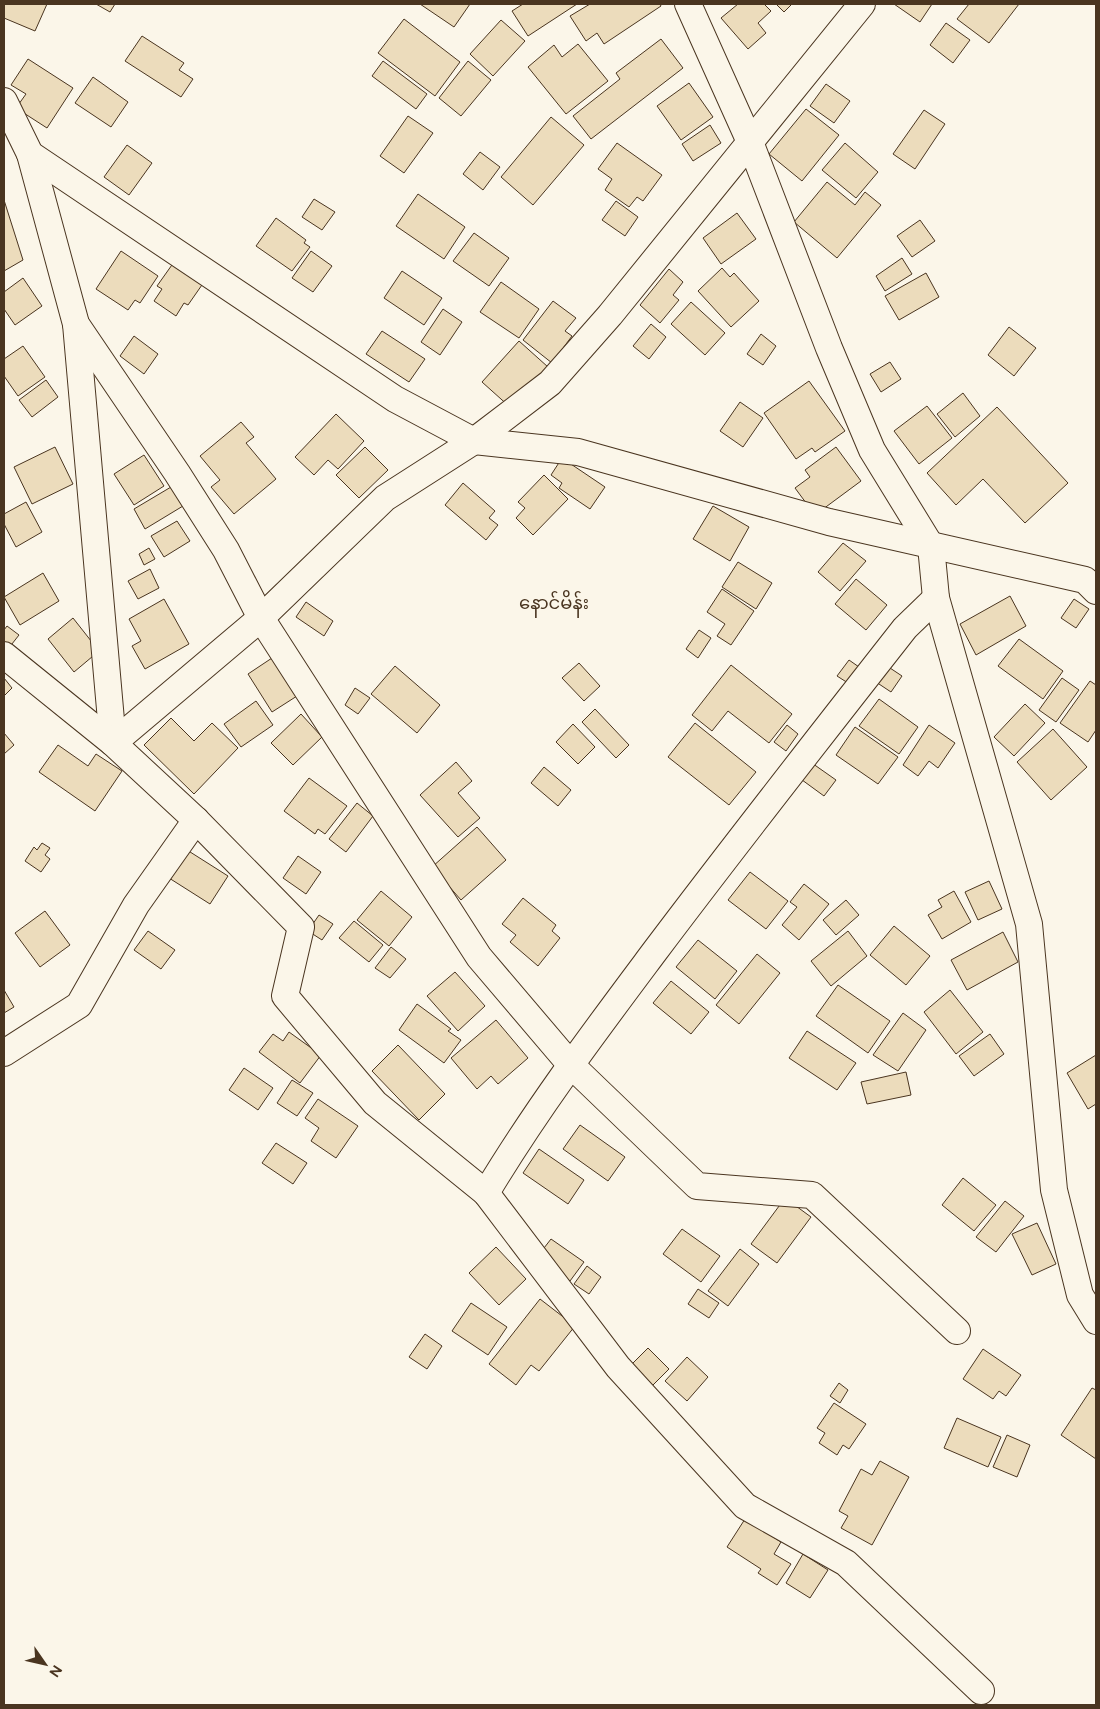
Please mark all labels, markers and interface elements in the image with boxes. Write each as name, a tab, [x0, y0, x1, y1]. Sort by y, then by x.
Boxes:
district label: နောင်မိန်း	[519, 589, 589, 618]
north arrow	[20, 1639, 70, 1689]
text: N	[45, 1662, 65, 1680]

